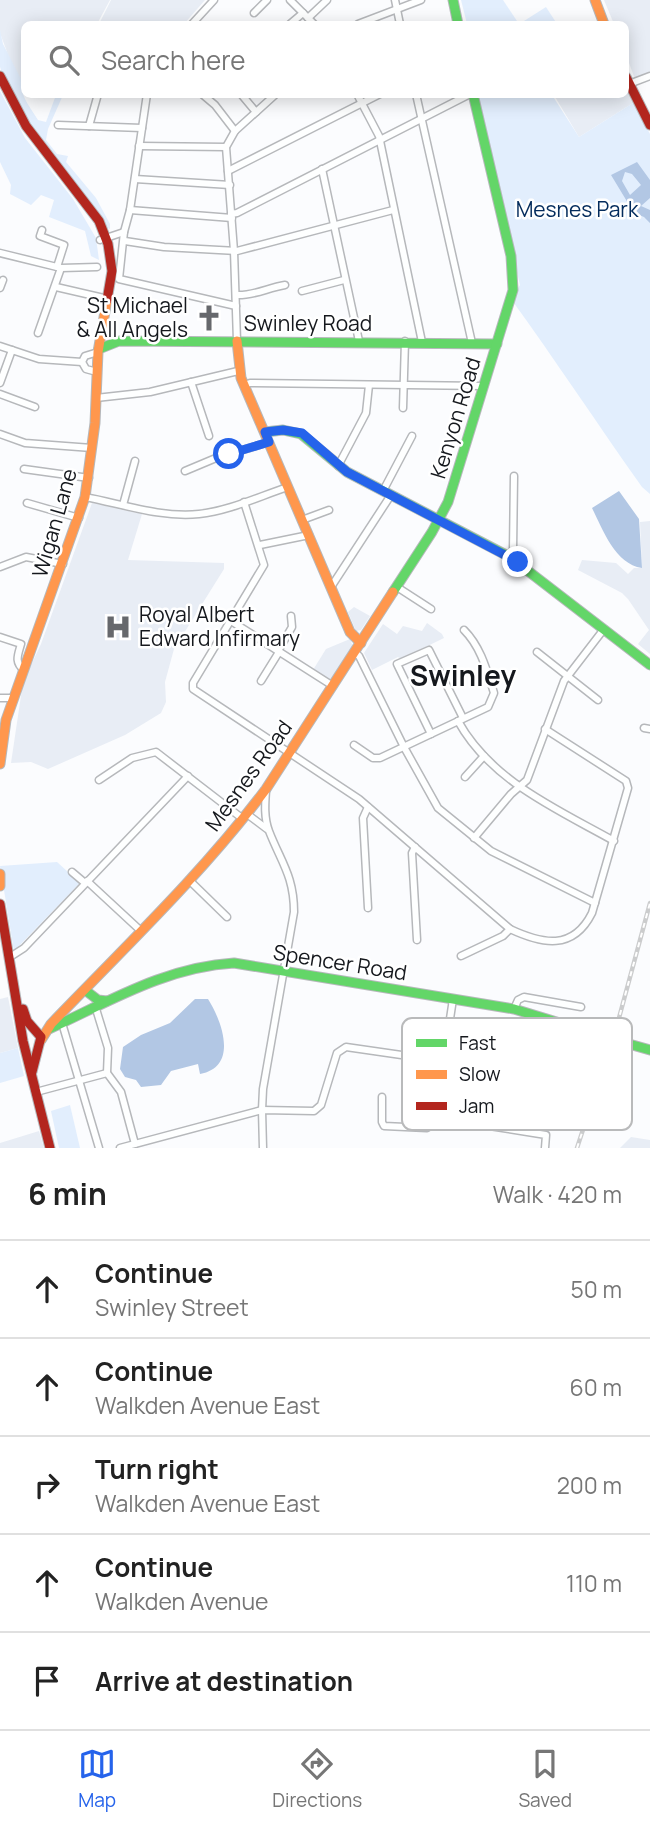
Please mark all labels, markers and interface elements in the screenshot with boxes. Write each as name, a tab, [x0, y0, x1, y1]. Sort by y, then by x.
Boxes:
search box	[21, 21, 629, 98]
icon: search	[45, 41, 83, 79]
text: Search here	[101, 42, 246, 78]
park label: Mesnes Park	[516, 195, 639, 223]
place label: St Michael & All Angels	[76, 291, 188, 343]
church icon: St Michael & All Angels	[194, 303, 224, 333]
street label: Swinley Road	[244, 309, 372, 337]
street label: Kenyon Road	[423, 354, 487, 482]
route start	[213, 438, 244, 469]
street label: Wigan Lane	[25, 465, 83, 580]
route end	[502, 546, 533, 577]
place label: Royal Albert Edward Infirmary	[139, 600, 300, 652]
hospital icon: Royal Albert Edward Infirmary	[103, 612, 133, 642]
district label: Swinley	[410, 656, 517, 694]
street label: Mesnes Road	[198, 714, 298, 836]
street label: Spencer Road	[271, 938, 409, 986]
legend	[402, 1018, 632, 1130]
text: Fast	[459, 1030, 496, 1056]
text: Slow	[459, 1061, 501, 1087]
text: Jam	[459, 1093, 494, 1119]
text: 6 min	[28, 1173, 107, 1214]
text: Walk · 420 m	[493, 1178, 622, 1210]
text: Continue	[95, 1255, 213, 1291]
icon: ahead	[28, 1270, 66, 1308]
text: 50 m	[571, 1273, 622, 1305]
text: Swinley Street	[95, 1291, 249, 1323]
text: Continue	[95, 1353, 213, 1389]
icon: ahead	[28, 1368, 66, 1406]
text: 60 m	[570, 1371, 622, 1403]
text: Walkden Avenue East	[95, 1389, 320, 1421]
text: Turn right	[95, 1451, 219, 1487]
icon: right	[28, 1466, 66, 1504]
text: 200 m	[557, 1469, 622, 1501]
text: Walkden Avenue East	[95, 1487, 320, 1519]
text: Continue	[95, 1549, 213, 1585]
icon: ahead	[28, 1564, 66, 1602]
text: 110 m	[566, 1567, 622, 1599]
text: Walkden Avenue	[95, 1585, 269, 1617]
icon: arrive	[28, 1662, 66, 1700]
text: Arrive at destination	[95, 1663, 353, 1699]
tab: Map	[78, 1745, 116, 1813]
tab: Directions	[272, 1745, 362, 1813]
tab: Saved	[518, 1745, 572, 1813]

